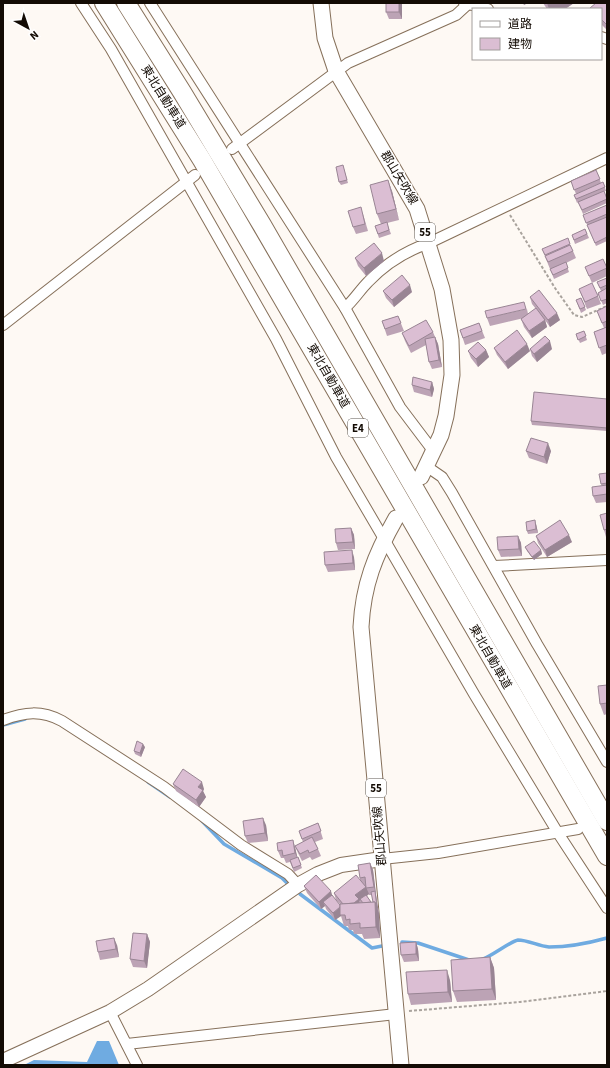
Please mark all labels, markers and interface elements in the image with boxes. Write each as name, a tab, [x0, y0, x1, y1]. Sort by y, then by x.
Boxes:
north arrow	[8, 8, 48, 48]
legend	[472, 8, 602, 60]
text: 道路	[508, 16, 532, 33]
text: N	[26, 27, 42, 43]
text: 建物	[508, 36, 532, 53]
street label: 東北自動車道	[137, 62, 189, 132]
street label: 郡山矢吹線	[376, 148, 422, 208]
road number: 55	[415, 223, 435, 241]
street label: 東北自動車道	[303, 341, 353, 411]
road number: E4	[348, 419, 368, 437]
street label: 東北自動車道	[465, 622, 515, 692]
road number: 55	[366, 779, 386, 797]
street label: 郡山矢吹線	[369, 805, 391, 867]

